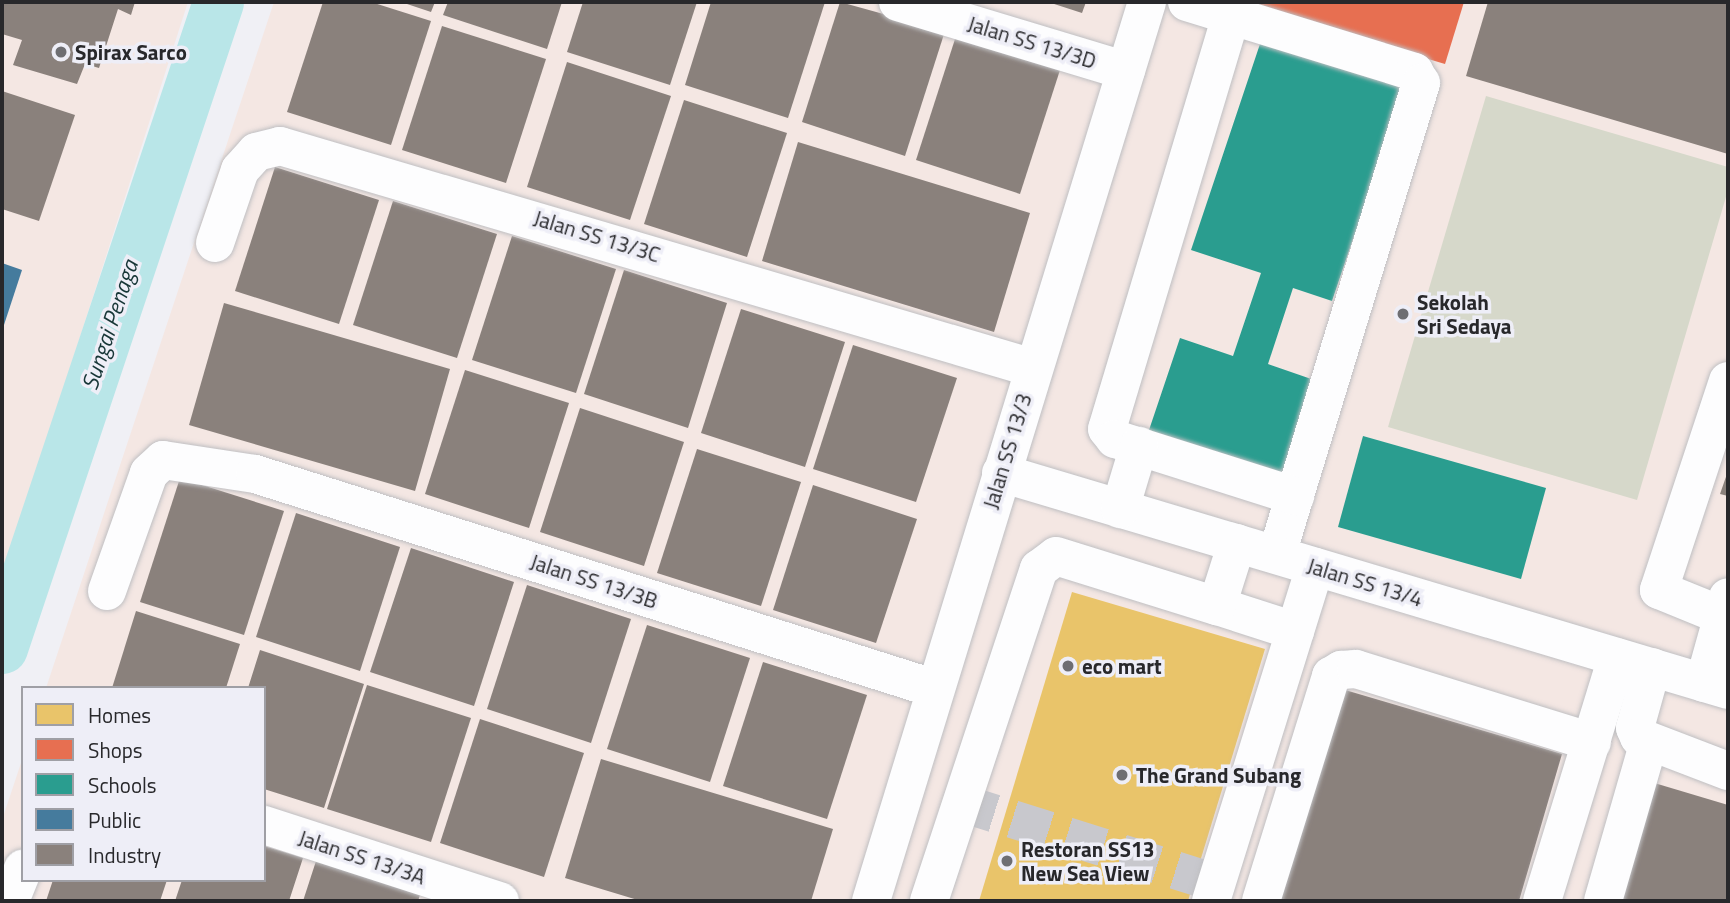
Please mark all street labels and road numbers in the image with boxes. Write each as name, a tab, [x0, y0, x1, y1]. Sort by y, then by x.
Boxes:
street label: Jalan SS 13/3D	[965, 11, 1099, 73]
street label: Jalan SS 13/3C	[531, 205, 663, 267]
street label: Jalan SS 13/3	[978, 390, 1036, 512]
street label: Jalan SS 13/3B	[527, 549, 661, 613]
street label: Jalan SS 13/4	[1304, 553, 1426, 611]
street label: Jalan SS 13/3A	[295, 825, 429, 889]

